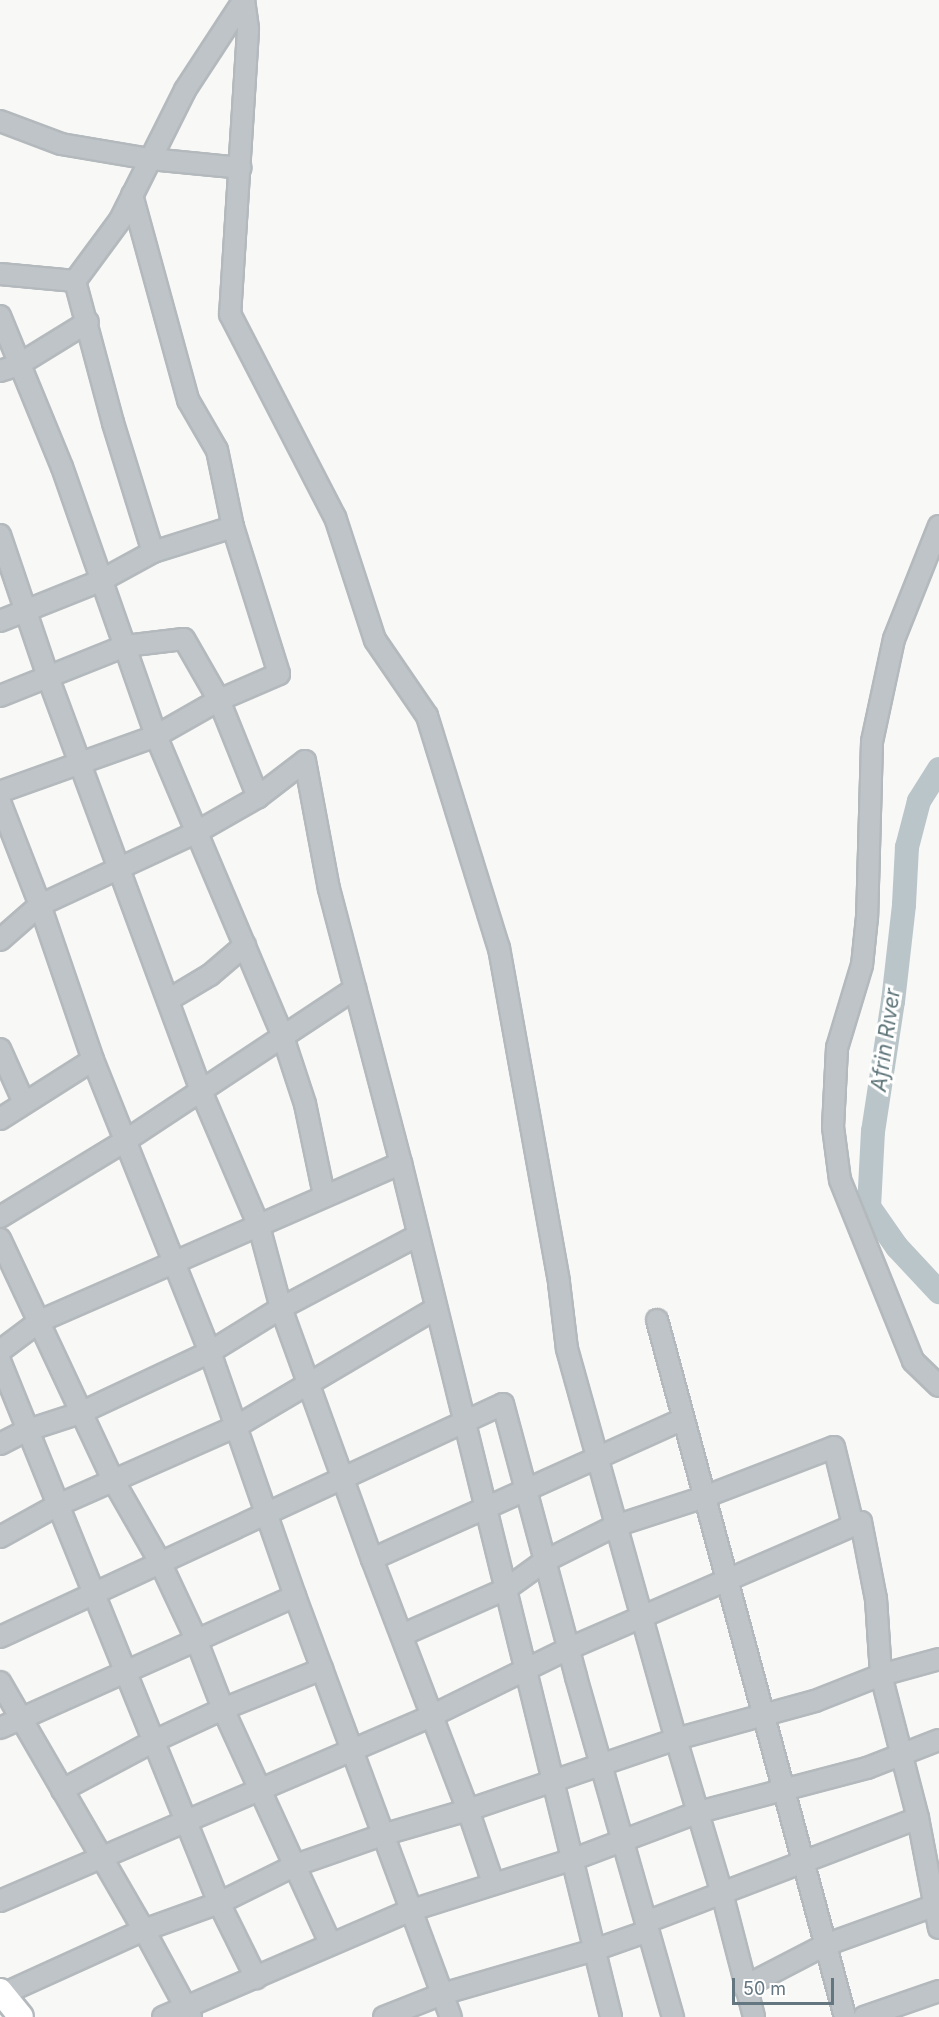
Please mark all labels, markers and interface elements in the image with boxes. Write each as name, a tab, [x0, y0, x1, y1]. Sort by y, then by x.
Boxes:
water label: Afrin Rıver	[866, 987, 906, 1093]
scale bar	[735, 1966, 837, 2004]
text: 50 m	[743, 1978, 786, 1999]

